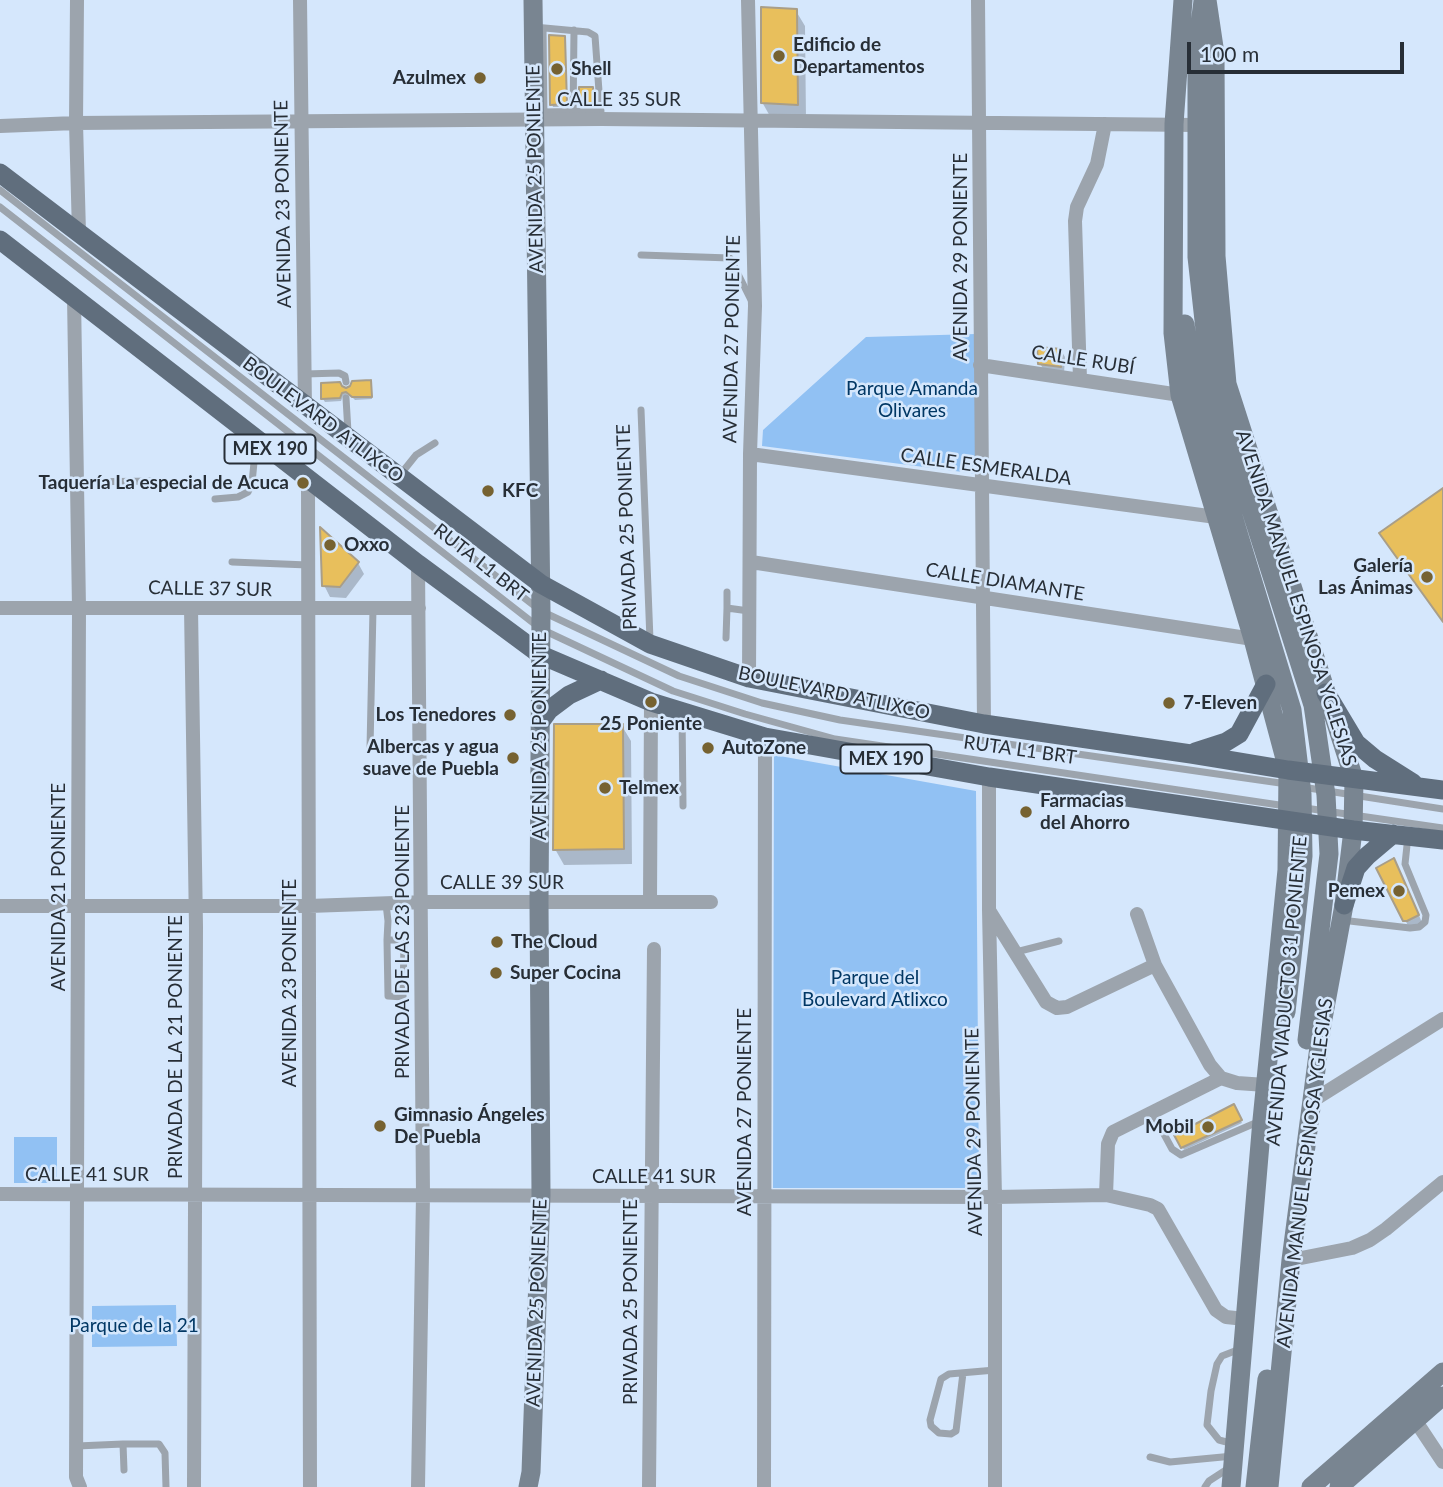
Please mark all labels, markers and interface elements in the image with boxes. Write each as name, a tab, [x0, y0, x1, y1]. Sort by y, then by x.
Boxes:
scale bar	[1191, 28, 1408, 72]
place label: Edificio de Departamentos	[793, 34, 925, 78]
text: 100 m	[1200, 41, 1259, 66]
marker: Edificio de Departamentos	[771, 48, 787, 64]
place label: Shell	[571, 58, 612, 80]
marker: Shell	[549, 61, 565, 77]
street label: AVENIDA 25 PONIENTE	[522, 65, 548, 273]
place label: Azulmex	[393, 67, 466, 89]
marker: Azulmex	[472, 70, 488, 86]
street label: CALLE 35 SUR	[557, 89, 681, 111]
street label: AVENIDA 23 PONIENTE	[270, 100, 296, 308]
street label: AVENIDA 29 PONIENTE	[950, 153, 972, 361]
street label: AVENIDA 27 PONIENTE	[719, 235, 745, 443]
street label: CALLE RUBÍ	[1030, 341, 1136, 379]
street label: BOULEVARD ATLIXCO	[238, 352, 408, 488]
park label: Parque Amanda Olivares	[846, 378, 978, 422]
street label: PRIVADA 25 PONIENTE	[612, 424, 642, 630]
street label: AVENIDA MANUEL ESPINOSA YGLESIAS	[1231, 427, 1361, 769]
road number: MEX 190	[224, 434, 316, 463]
street label: CALLE ESMERALDA	[899, 444, 1073, 490]
place label: Taquería La especial de Acuca	[39, 472, 289, 494]
marker: Taquería La especial de Acuca	[295, 475, 311, 491]
place label: KFC	[502, 480, 538, 502]
marker: KFC	[480, 483, 496, 499]
street label: RUTA L1 BRT	[429, 519, 533, 607]
place label: Oxxo	[344, 534, 389, 556]
marker: Oxxo	[322, 537, 338, 553]
place label: Galería Las Ánimas	[1318, 555, 1413, 599]
street label: CALLE DIAMANTE	[924, 558, 1086, 606]
marker: Galería Las Ánimas	[1419, 569, 1435, 585]
street label: CALLE 37 SUR	[148, 577, 272, 601]
street label: AVENIDA 25 PONIENTE	[529, 632, 551, 840]
street label: BOULEVARD ATLIXCO	[736, 662, 932, 724]
place label: 7-Eleven	[1183, 692, 1257, 714]
marker: 25 Poniente	[643, 694, 659, 710]
marker: 7-Eleven	[1161, 695, 1177, 711]
place label: Los Tenedores	[376, 704, 496, 726]
marker: Los Tenedores	[502, 707, 518, 723]
place label: 25 Poniente	[600, 713, 702, 735]
street label: RUTA L1 BRT	[962, 731, 1078, 769]
place label: Albercas y agua suave de Puebla	[363, 736, 499, 780]
place label: AutoZone	[722, 737, 806, 759]
marker: AutoZone	[700, 740, 716, 756]
road number: MEX 190	[840, 744, 931, 774]
marker: Albercas y agua suave de Puebla	[505, 750, 521, 766]
place label: Telmex	[619, 777, 679, 799]
marker: Telmex	[597, 780, 613, 796]
street label: AVENIDA 21 PONIENTE	[48, 783, 70, 991]
place label: Farmacias del Ahorro	[1040, 790, 1130, 834]
marker: Farmacias del Ahorro	[1018, 804, 1034, 820]
street label: PRIVADA DE LAS 23 PONIENTE	[392, 805, 414, 1079]
street label: AVENIDA VIADUCTO 31 PONIENTE	[1262, 835, 1312, 1147]
street label: CALLE 39 SUR	[440, 872, 564, 894]
street label: AVENIDA 23 PONIENTE	[279, 879, 301, 1087]
place label: Pemex	[1328, 880, 1385, 902]
marker: Pemex	[1391, 883, 1407, 899]
street label: PRIVADA DE LA 21 PONIENTE	[165, 915, 187, 1179]
place label: The Cloud	[511, 931, 597, 953]
marker: The Cloud	[489, 934, 505, 950]
place label: Super Cocina	[510, 962, 621, 984]
marker: Super Cocina	[488, 965, 504, 981]
park label: Parque del Boulevard Atlixco	[802, 967, 948, 1011]
street label: AVENIDA MANUEL ESPINOSA YGLESIAS	[1272, 997, 1338, 1349]
street label: AVENIDA 27 PONIENTE	[734, 1008, 756, 1216]
street label: AVENIDA 29 PONIENTE	[961, 1028, 987, 1236]
place label: Gimnasio Ángeles De Puebla	[394, 1104, 545, 1148]
place label: Mobil	[1145, 1116, 1194, 1138]
marker: Gimnasio Ángeles De Puebla	[372, 1118, 388, 1134]
marker: Mobil	[1200, 1119, 1216, 1135]
street label: CALLE 41 SUR	[25, 1164, 149, 1186]
street label: CALLE 41 SUR	[592, 1166, 716, 1188]
street label: AVENIDA 25 PONIENTE	[522, 1199, 552, 1407]
street label: PRIVADA 25 PONIENTE	[620, 1199, 642, 1405]
park label: Parque de la 21	[69, 1315, 199, 1337]

